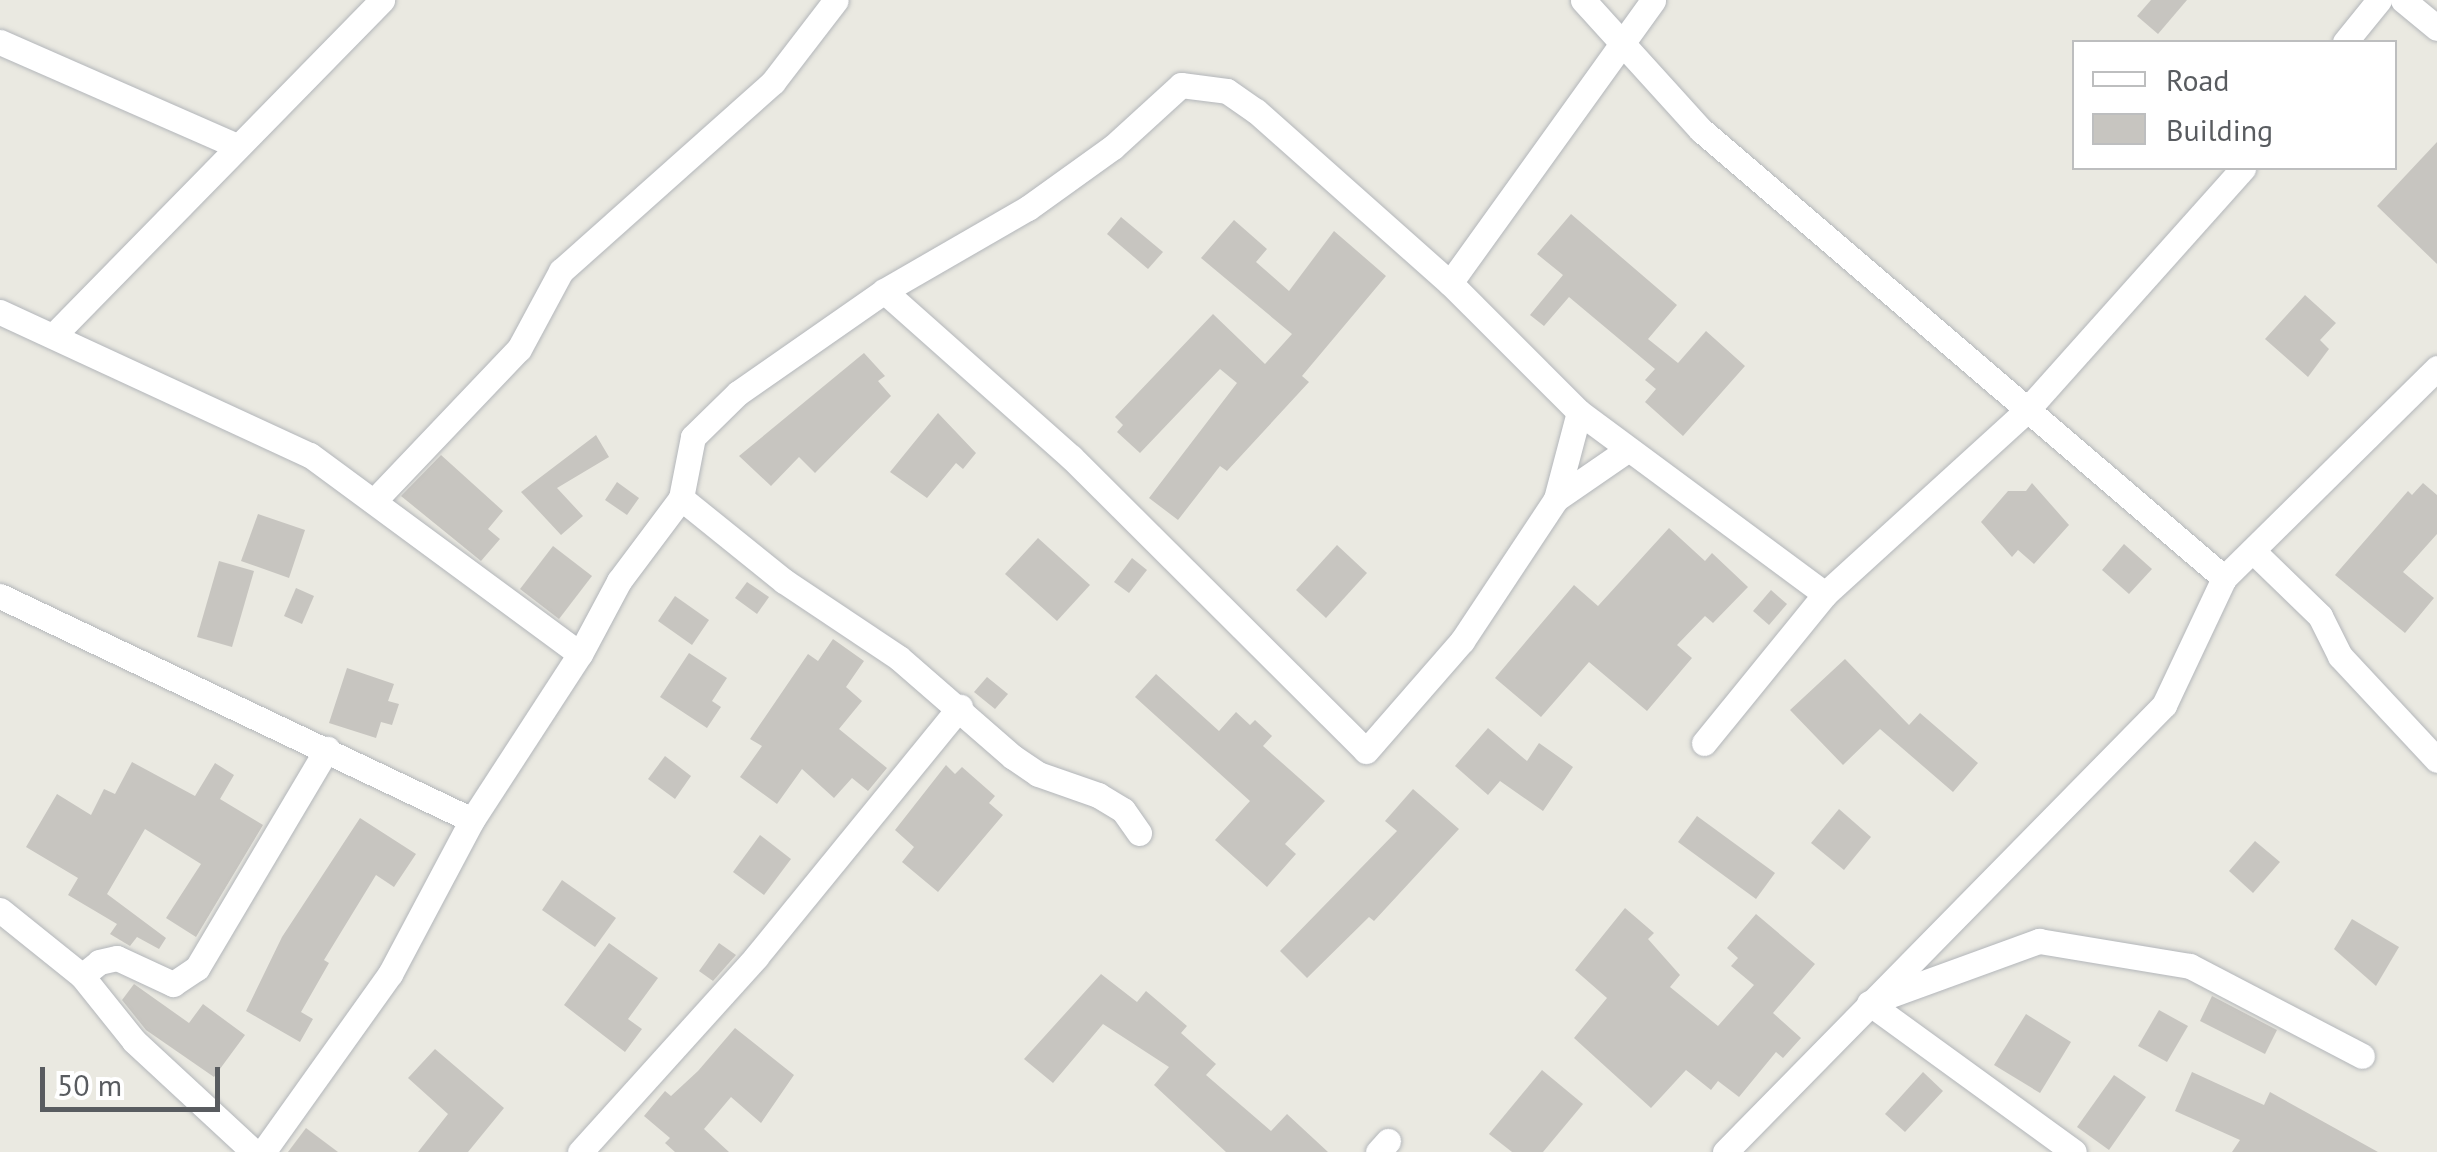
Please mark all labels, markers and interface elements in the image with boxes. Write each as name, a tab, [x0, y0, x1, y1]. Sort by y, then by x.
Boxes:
legend	[2072, 40, 2397, 170]
text: Road	[2166, 60, 2230, 99]
text: Building	[2166, 110, 2273, 149]
scale bar	[45, 1047, 225, 1109]
text: 50 m	[57, 1065, 122, 1104]

